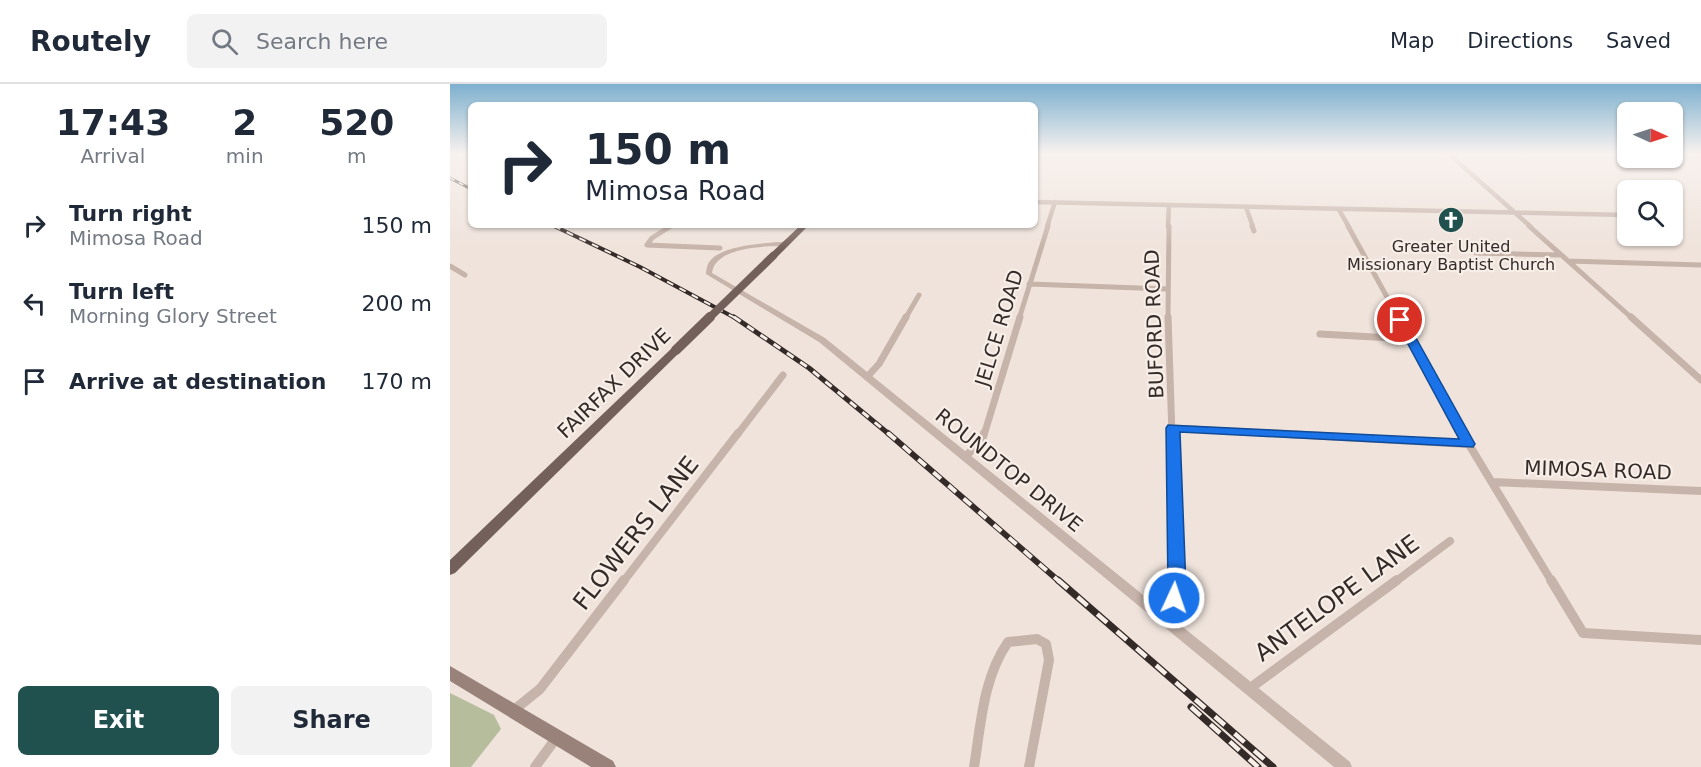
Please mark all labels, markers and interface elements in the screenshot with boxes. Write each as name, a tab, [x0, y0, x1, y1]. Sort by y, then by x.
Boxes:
search box	[187, 14, 607, 68]
text: Routely	[30, 25, 151, 58]
icon: search	[208, 25, 241, 58]
text: Search here	[256, 29, 388, 54]
text: Map	[1390, 29, 1434, 53]
text: Directions	[1467, 29, 1573, 53]
text: Saved	[1606, 29, 1671, 53]
text: 17:43	[56, 102, 170, 143]
text: 2	[232, 102, 257, 143]
text: 520	[319, 102, 394, 143]
north arrow	[1617, 102, 1683, 168]
map controls	[1617, 102, 1683, 246]
text: 150 m	[585, 125, 731, 174]
icon: right	[486, 126, 564, 204]
text: Arrival	[80, 144, 145, 168]
text: min	[226, 144, 264, 168]
text: m	[347, 144, 367, 168]
text: Mimosa Road	[585, 175, 766, 206]
button: search	[1617, 180, 1683, 246]
text: Turn right	[69, 201, 192, 226]
church icon: Greater United Missionary Baptist Church	[1436, 205, 1466, 235]
icon: right	[18, 209, 51, 242]
text: 150 m	[362, 213, 432, 238]
text: Mimosa Road	[69, 226, 203, 250]
place label: Greater United Missionary Baptist Church	[1347, 237, 1555, 274]
street label: BUFORD ROAD	[1139, 249, 1169, 399]
street label: JELCE ROAD	[969, 267, 1028, 391]
text: Turn left	[69, 279, 174, 304]
icon: left	[18, 287, 51, 320]
text: 200 m	[362, 291, 432, 316]
pin	[1374, 294, 1425, 345]
icon: arrive	[1383, 303, 1416, 336]
text: Morning Glory Street	[69, 304, 277, 328]
street label: FAIRFAX DRIVE	[552, 323, 676, 443]
icon: arrive	[18, 365, 51, 398]
text: Arrive at destination	[69, 369, 326, 394]
text: 170 m	[362, 369, 432, 394]
street label: ROUNDTOP DRIVE	[931, 403, 1087, 537]
street label: FLOWERS LANE	[567, 451, 705, 615]
street label: MIMOSA ROAD	[1524, 455, 1672, 485]
street label: ANTELOPE LANE	[1249, 529, 1425, 667]
position arrow	[1142, 566, 1206, 630]
button: Exit	[18, 686, 219, 755]
button: Share	[231, 686, 432, 755]

